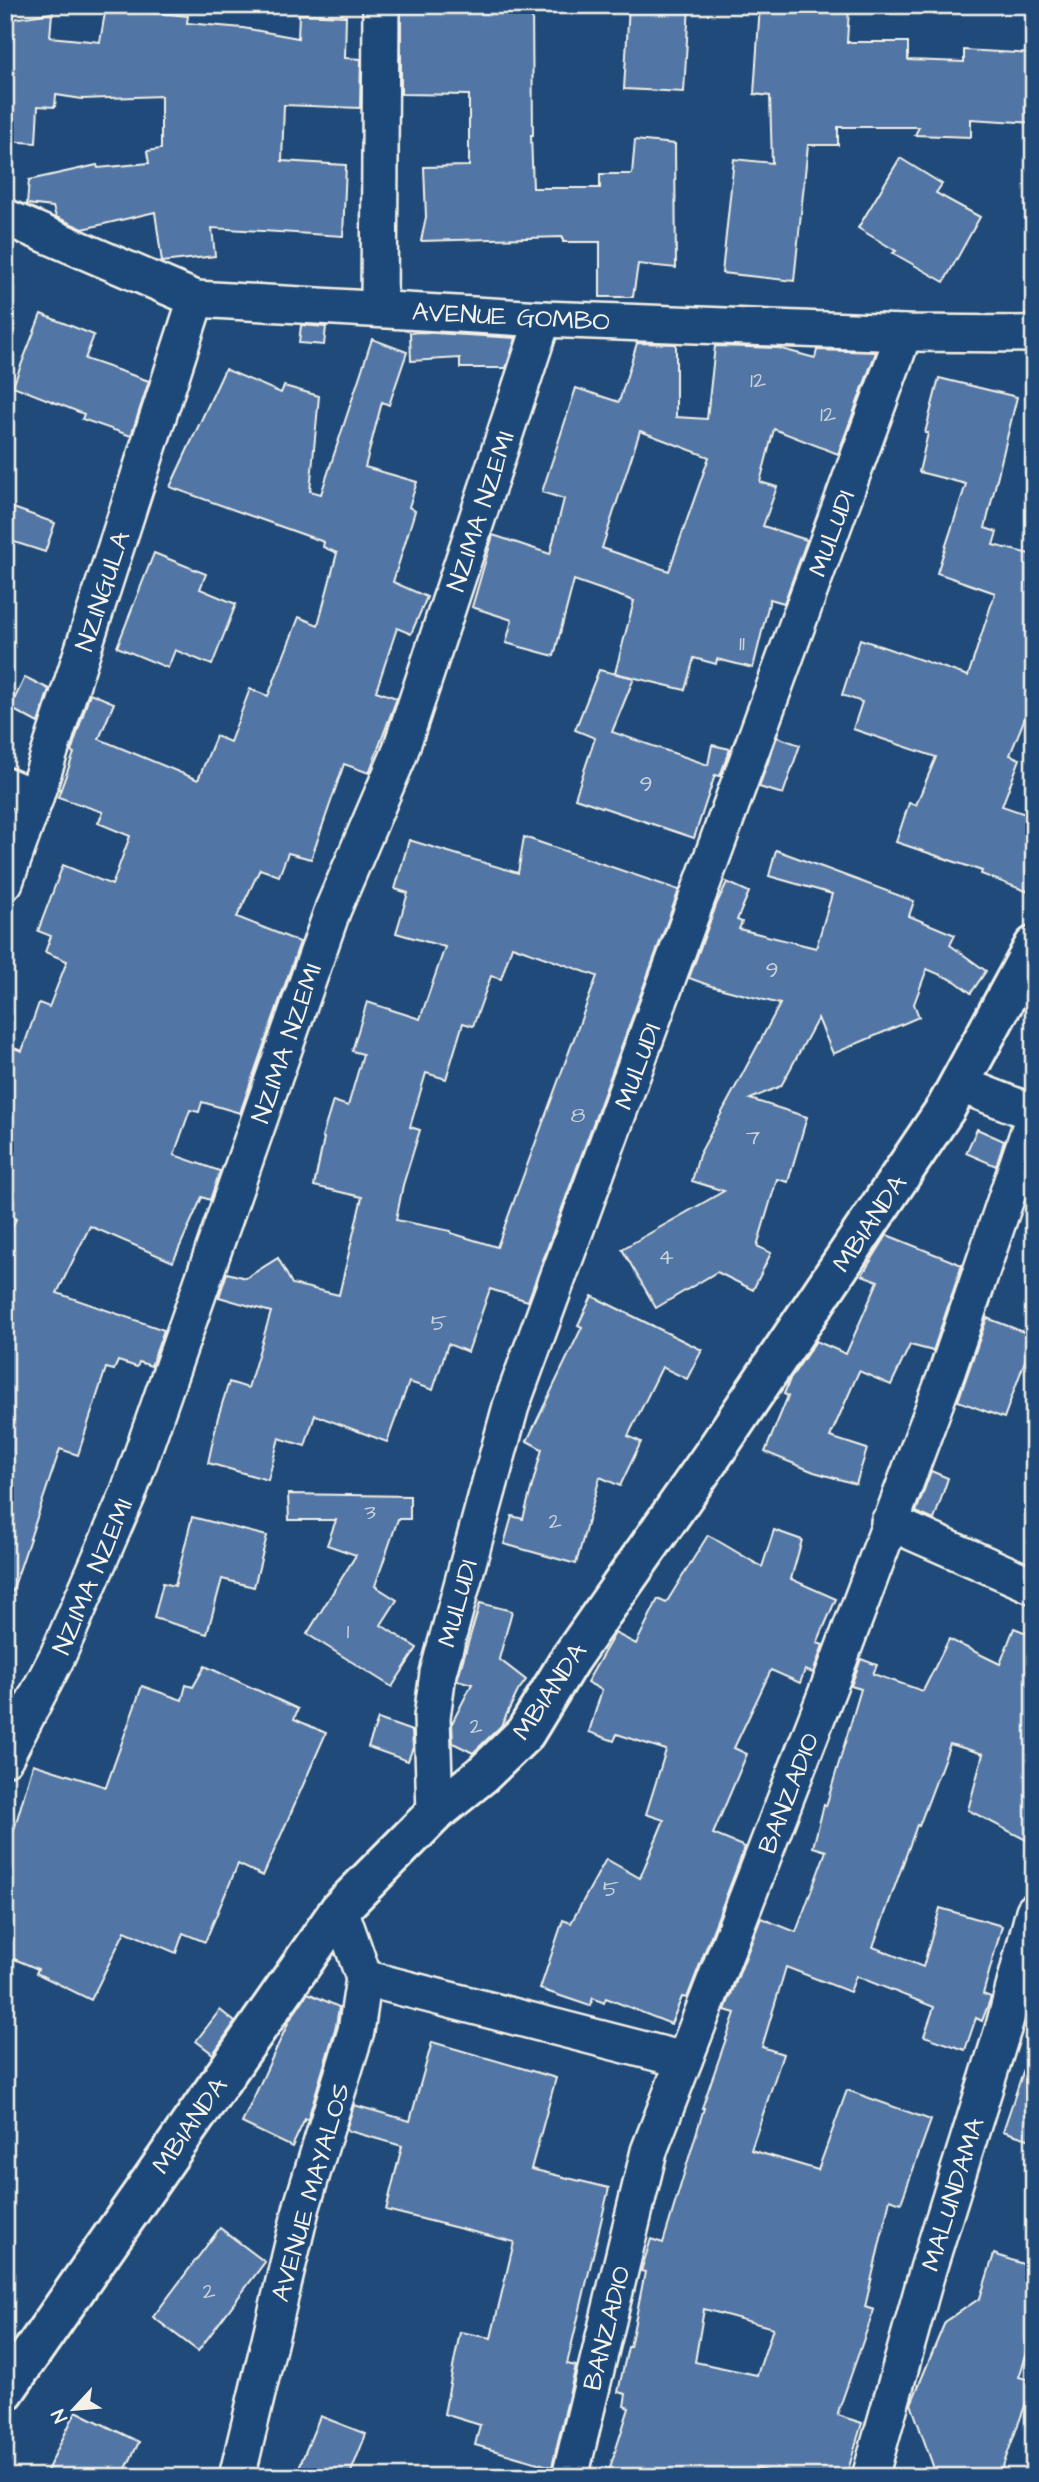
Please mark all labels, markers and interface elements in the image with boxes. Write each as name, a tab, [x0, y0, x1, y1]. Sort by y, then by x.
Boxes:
street label: AVENUE GOMBO	[411, 294, 611, 340]
house number: 12	[750, 364, 766, 396]
house number: 12	[820, 398, 836, 430]
street label: NZIMA NZEMI	[438, 426, 524, 596]
street label: MULUDI	[800, 485, 864, 582]
street label: NZINGULA	[67, 526, 139, 656]
house number: 11	[739, 627, 745, 659]
house number: 9	[639, 768, 653, 800]
house number: 9	[765, 954, 779, 986]
street label: NZIMA NZEMI	[243, 959, 331, 1128]
street label: MULUDI	[606, 1018, 670, 1115]
house number: 8	[571, 1099, 586, 1131]
house number: 7	[746, 1121, 760, 1153]
street label: MBIANDA	[824, 1167, 916, 1279]
house number: 4	[658, 1241, 674, 1273]
house number: 5	[431, 1307, 447, 1339]
street label: NZIMA NZEMI	[44, 1493, 142, 1660]
house number: 3	[364, 1496, 376, 1528]
house number: 2	[548, 1505, 562, 1537]
street label: MULUDI	[429, 1555, 487, 1651]
house number: 1	[347, 1615, 350, 1647]
street label: MBIANDA	[504, 1635, 596, 1747]
house number: 2	[469, 1710, 483, 1742]
street label: BANZADIO	[749, 1728, 828, 1859]
house number: 5	[603, 1873, 619, 1905]
street label: MBIANDA	[143, 2070, 236, 2181]
street label: AVENUE MAYALOS	[263, 2079, 359, 2306]
street label: MALUNDAMA	[913, 2113, 993, 2275]
street label: BANZADIO	[574, 2262, 640, 2394]
house number: 2	[202, 2275, 216, 2307]
north arrow	[38, 2374, 108, 2444]
text: N	[45, 2404, 75, 2427]

